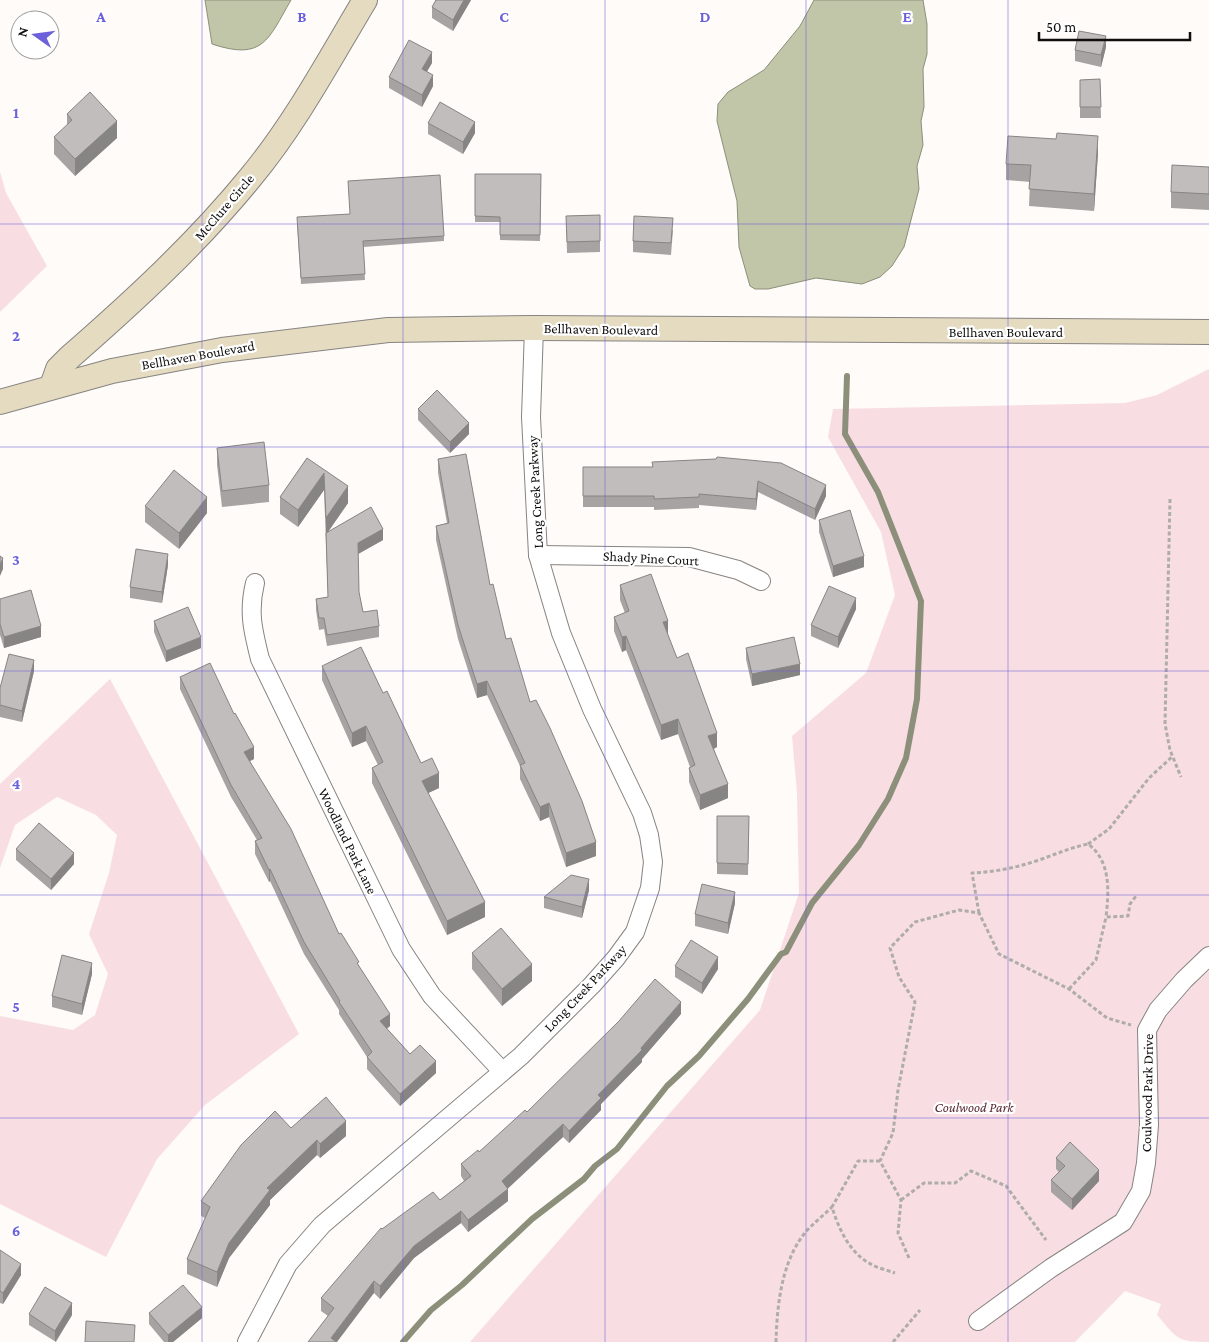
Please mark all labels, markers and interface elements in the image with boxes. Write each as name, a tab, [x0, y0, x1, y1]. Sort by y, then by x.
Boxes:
text: A	[95, 8, 106, 25]
text: B	[297, 8, 307, 25]
text: C	[499, 8, 509, 25]
text: D	[699, 8, 711, 25]
text: E	[902, 8, 912, 25]
north arrow	[10, 10, 60, 60]
scale bar	[1039, 10, 1190, 42]
text: 50 m	[1046, 19, 1076, 35]
text: N	[13, 25, 31, 38]
text: 1	[13, 104, 19, 121]
street label: McClure Circle	[191, 171, 257, 243]
street label: Bellhaven Boulevard	[544, 320, 659, 338]
street label: Bellhaven Boulevard	[949, 324, 1064, 340]
text: 2	[12, 327, 20, 344]
street label: Bellhaven Boulevard	[140, 337, 256, 373]
street label: Long Creek Parkway	[524, 435, 546, 549]
street label: Shady Pine Court	[603, 547, 700, 569]
text: 3	[12, 551, 20, 568]
text: 4	[12, 775, 21, 792]
street label: Woodland Park Lane	[315, 785, 381, 897]
street label: Long Creek Parkway	[541, 941, 630, 1035]
text: 5	[12, 998, 20, 1015]
street label: Coulwood Park Drive	[1138, 1034, 1156, 1152]
park label: Coulwood Park	[935, 1099, 1014, 1115]
text: 6	[12, 1222, 20, 1239]

